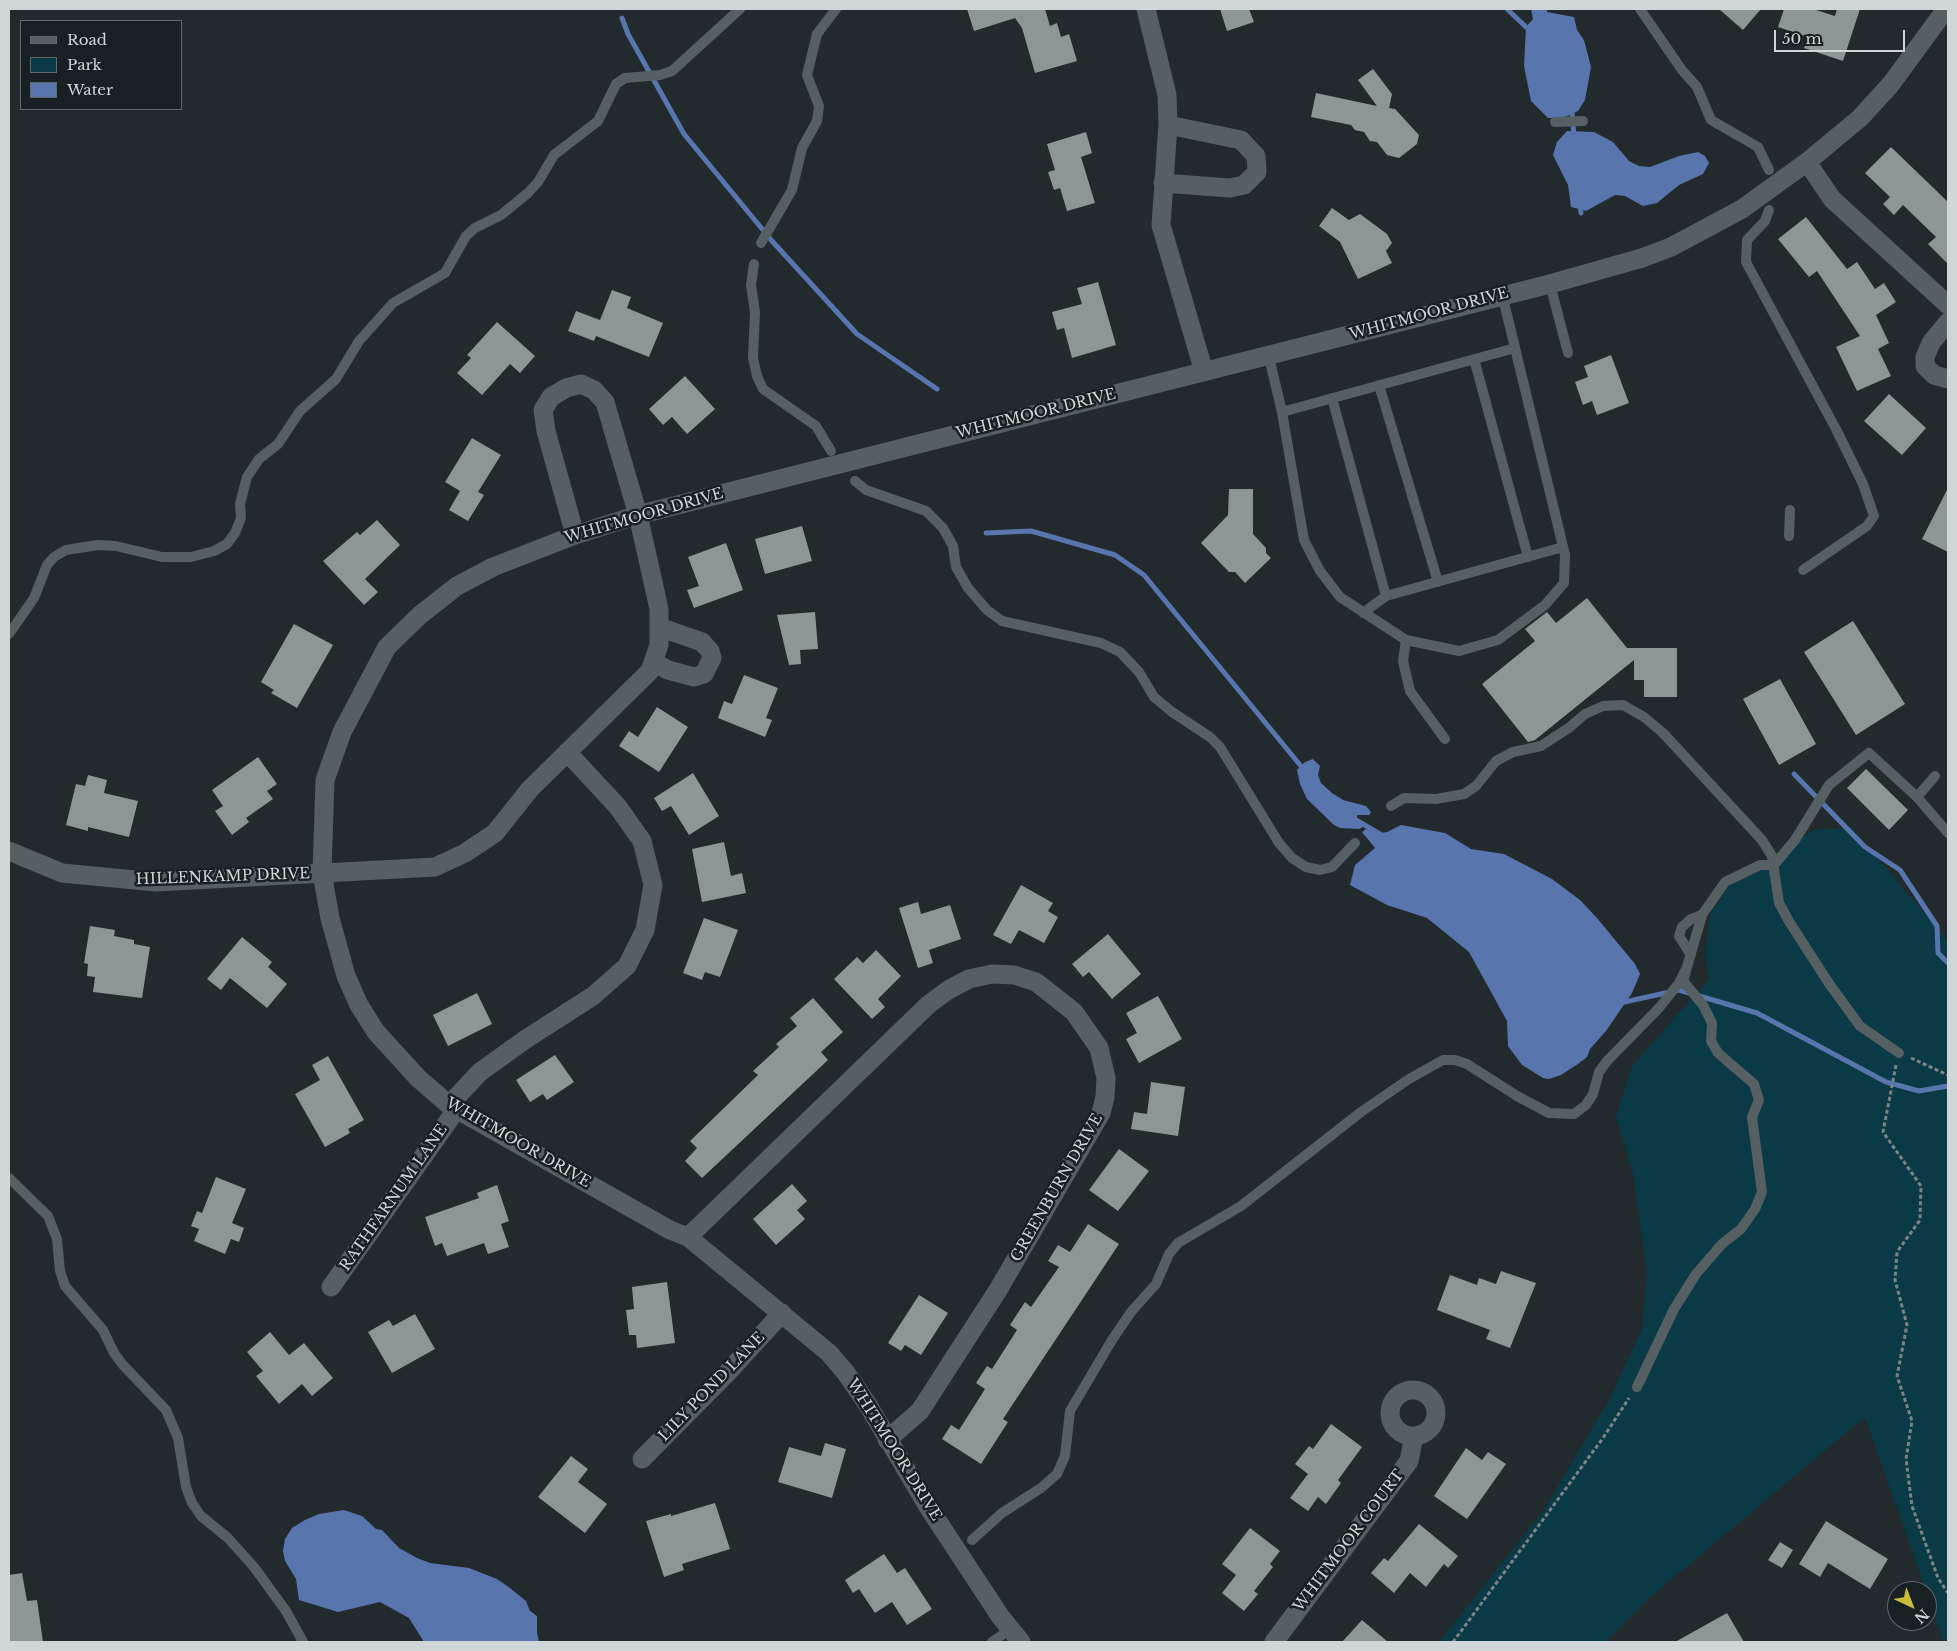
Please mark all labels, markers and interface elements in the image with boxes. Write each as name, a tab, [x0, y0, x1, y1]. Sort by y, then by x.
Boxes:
legend	[20, 20, 182, 110]
scale bar	[1777, 20, 1908, 52]
text: 50 m	[1782, 29, 1822, 48]
text: Road	[67, 30, 107, 49]
text: Park	[67, 55, 102, 74]
text: Water	[67, 80, 113, 99]
street label: WHITMOOR DRIVE	[1347, 284, 1511, 344]
street label: WHITMOOR DRIVE	[954, 385, 1118, 443]
street label: WHITMOOR DRIVE	[563, 485, 725, 547]
street label: HILLENKAMP DRIVE	[136, 865, 310, 889]
street label: WHITMOOR DRIVE	[442, 1094, 594, 1192]
street label: GREENBURN DRIVE	[1007, 1111, 1107, 1265]
street label: RATHFARNUM LANE	[337, 1121, 451, 1275]
street label: LILY POND LANE	[655, 1329, 769, 1445]
street label: WHITMOOR DRIVE	[843, 1376, 945, 1524]
street label: WHITMOOR COURT	[1290, 1467, 1408, 1615]
north arrow	[1887, 1581, 1937, 1631]
text: N	[1911, 1605, 1933, 1627]

